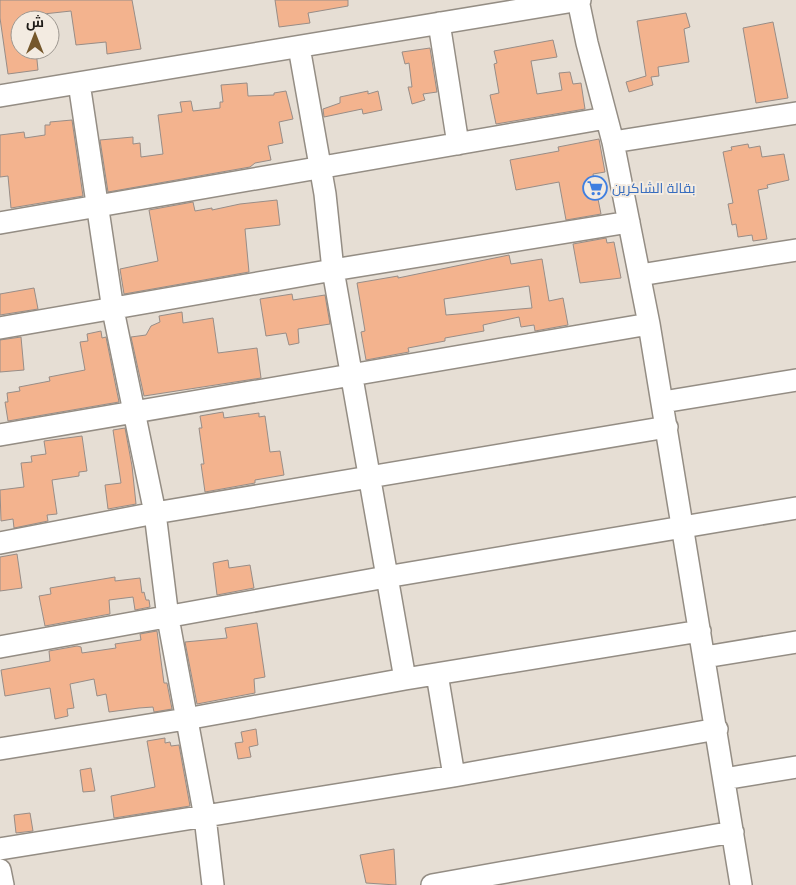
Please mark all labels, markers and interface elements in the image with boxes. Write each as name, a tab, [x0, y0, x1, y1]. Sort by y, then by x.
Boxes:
north arrow	[10, 10, 60, 60]
text: ش	[26, 12, 44, 32]
supermarket icon: بقالة الشاكرين	[582, 175, 608, 201]
place label: بقالة الشاكرين	[612, 178, 695, 198]

